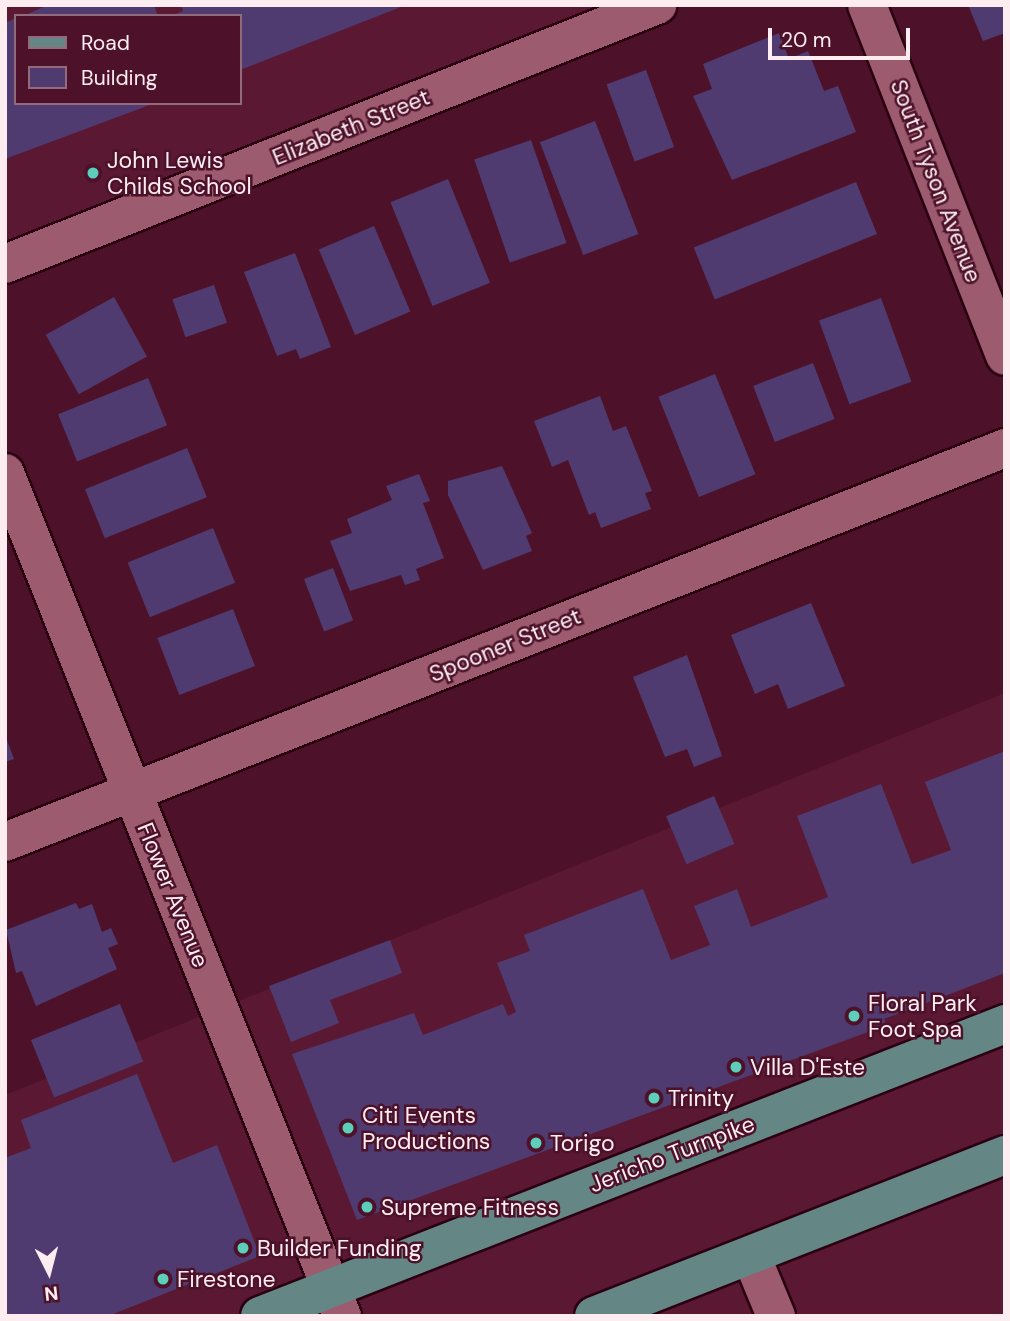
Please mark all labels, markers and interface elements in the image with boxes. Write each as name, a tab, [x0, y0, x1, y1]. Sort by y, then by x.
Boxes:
legend	[14, 14, 242, 105]
scale bar	[772, 14, 914, 58]
text: 20 m	[781, 26, 832, 54]
text: Road	[81, 29, 130, 57]
text: Building	[81, 64, 157, 92]
street label: South Tyson Avenue	[885, 76, 987, 286]
street label: Elizabeth Street	[268, 83, 434, 171]
place label: John Lewis Childs School	[107, 146, 252, 200]
marker: John Lewis Childs School	[85, 165, 101, 181]
street label: Spooner Street	[425, 602, 585, 688]
street label: Flower Avenue	[131, 819, 215, 971]
place label: Floral Park Foot Spa	[868, 989, 977, 1043]
marker: Floral Park Foot Spa	[846, 1008, 862, 1024]
place label: Villa D'Este	[750, 1053, 865, 1081]
marker: Villa D'Este	[728, 1059, 744, 1075]
place label: Trinity	[668, 1084, 734, 1112]
marker: Trinity	[646, 1090, 662, 1106]
place label: Citi Events Productions	[362, 1101, 490, 1155]
street label: Jericho Turnpike	[585, 1110, 759, 1198]
marker: Citi Events Productions	[340, 1120, 356, 1136]
place label: Torigo	[550, 1129, 615, 1157]
marker: Torigo	[528, 1135, 544, 1151]
place label: Supreme Fitness	[381, 1193, 559, 1221]
marker: Supreme Fitness	[359, 1199, 375, 1215]
place label: Builder Funding	[257, 1234, 421, 1262]
north arrow	[14, 1237, 84, 1307]
marker: Builder Funding	[235, 1240, 251, 1256]
place label: Firestone	[177, 1265, 276, 1293]
marker: Firestone	[155, 1271, 171, 1287]
text: N	[43, 1280, 59, 1307]

